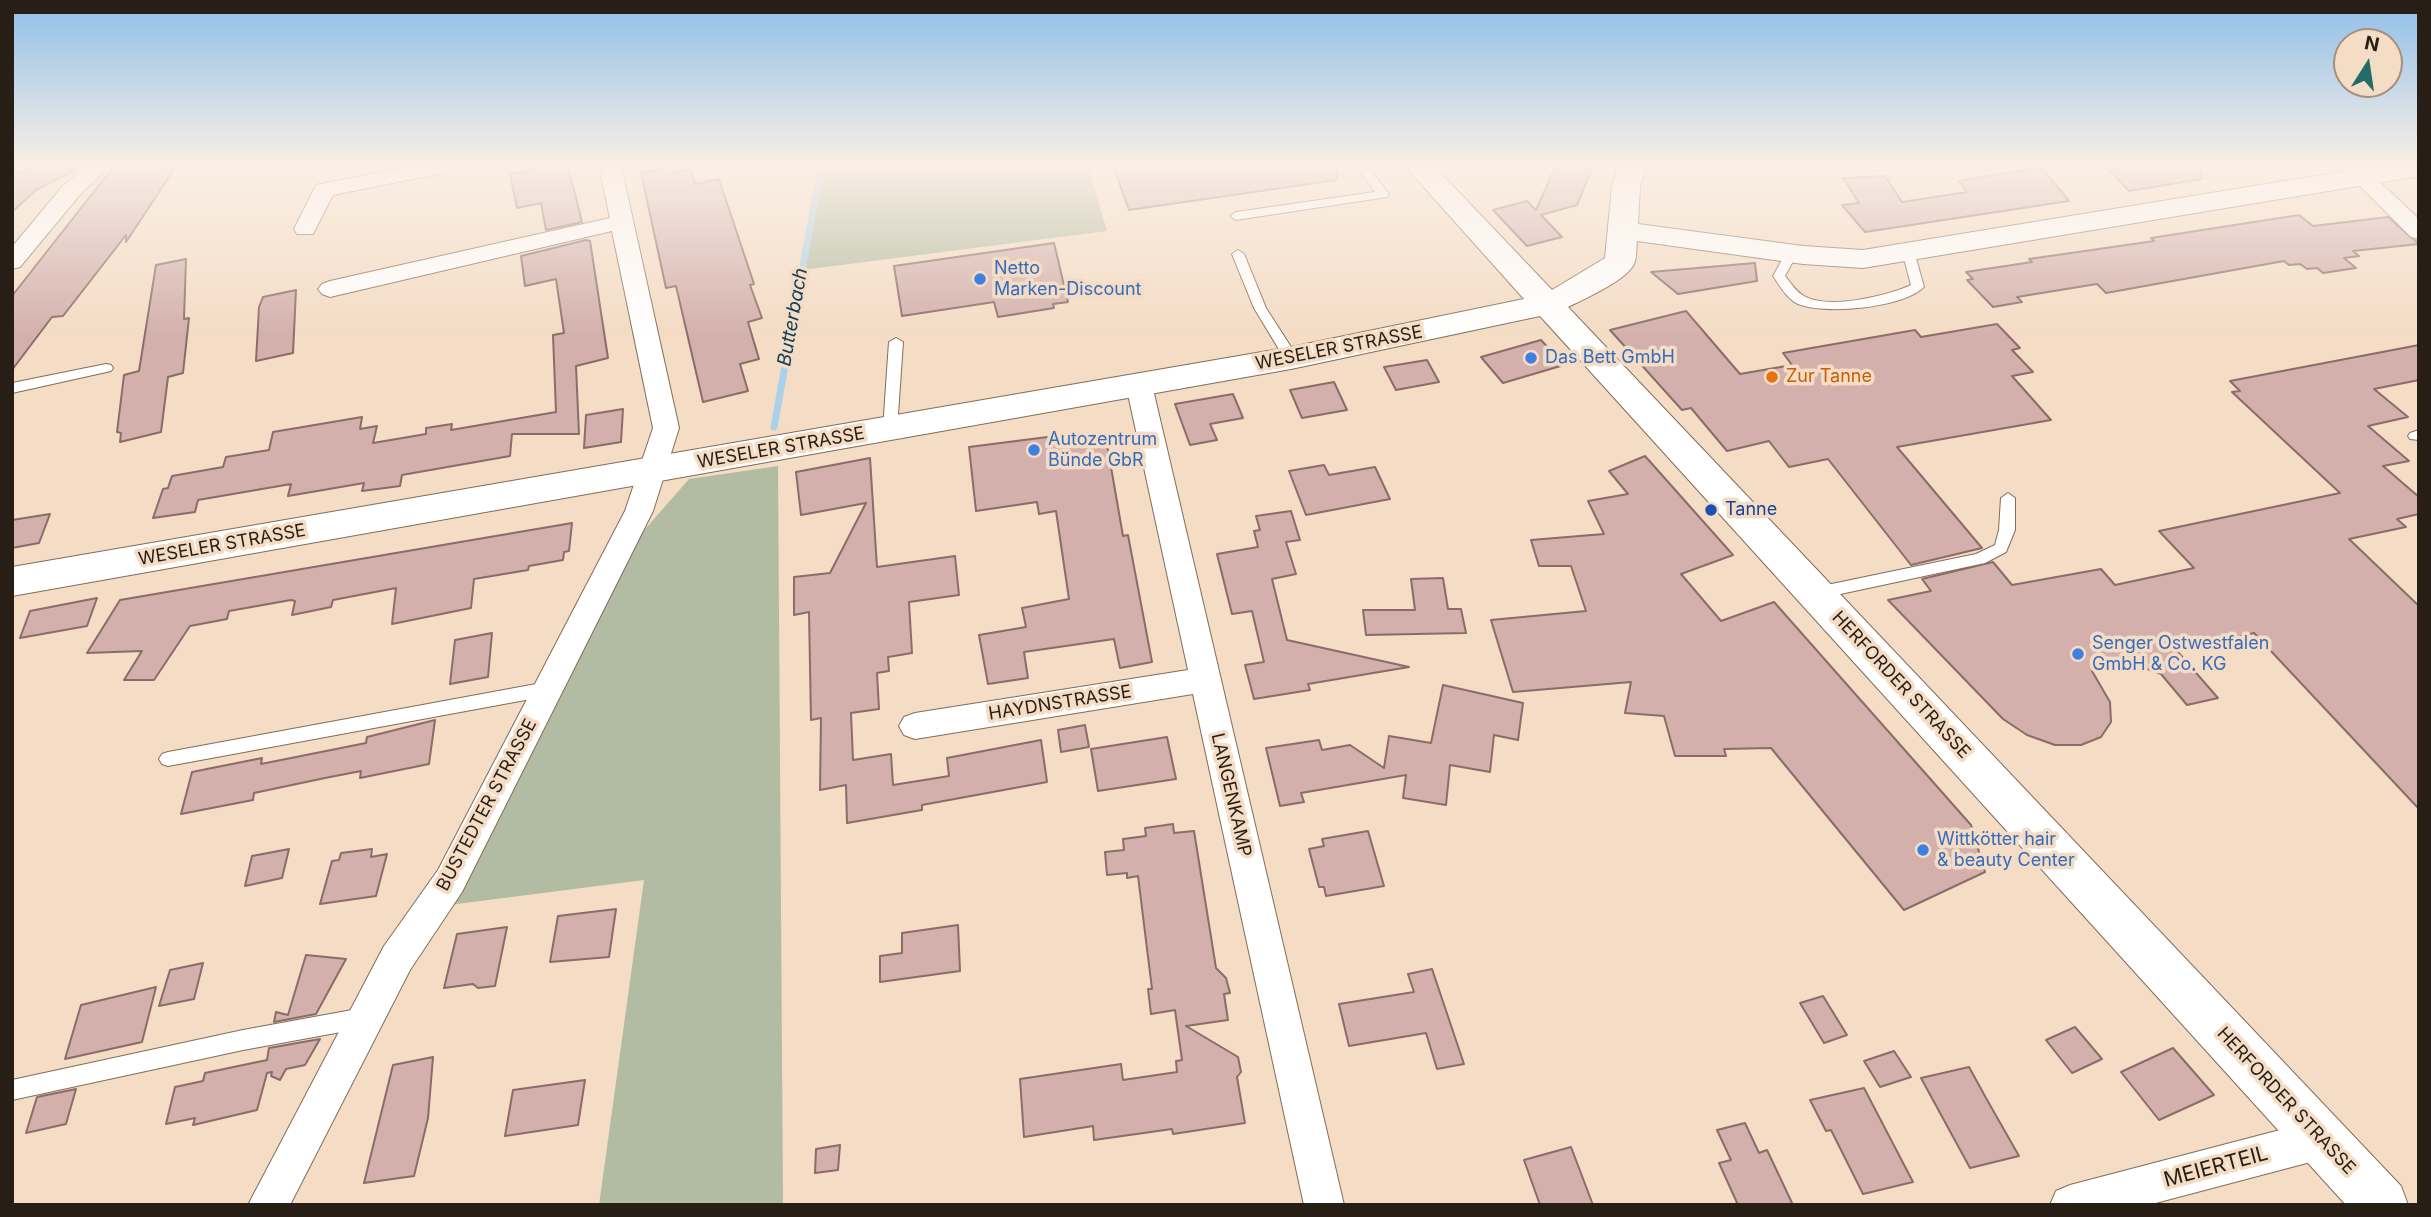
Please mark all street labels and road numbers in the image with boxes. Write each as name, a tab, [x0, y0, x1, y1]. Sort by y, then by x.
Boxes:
street label: WESELER STRASSE	[1254, 321, 1424, 375]
street label: WESELER STRASSE	[696, 423, 866, 473]
street label: WESELER STRASSE	[137, 520, 307, 570]
street label: HERFORDER STRASSE	[1827, 607, 1975, 763]
street label: HAYDNSTRASSE	[987, 681, 1133, 725]
street label: BUSTEDTER STRASSE	[432, 715, 542, 895]
street label: LANGENKAMP	[1206, 731, 1256, 859]
street label: HERFORDER STRASSE	[2212, 1023, 2360, 1179]
street label: MEIERTEIL	[2161, 1141, 2271, 1193]

